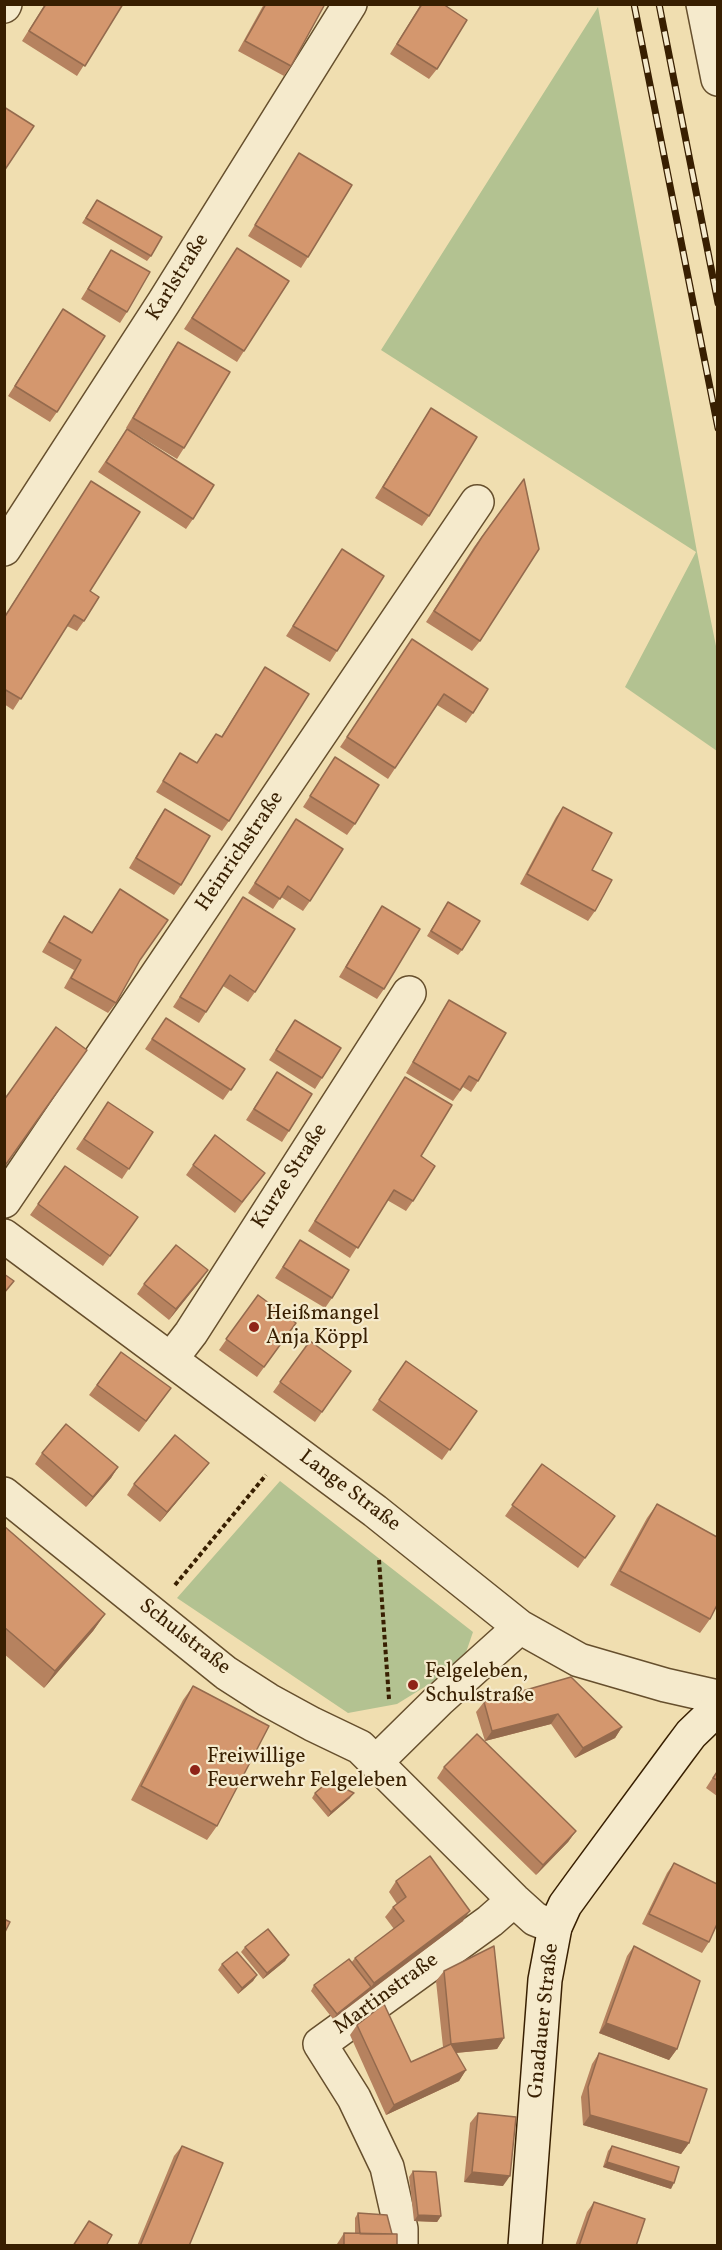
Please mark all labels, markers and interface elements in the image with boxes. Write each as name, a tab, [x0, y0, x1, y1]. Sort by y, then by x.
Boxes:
street label: Karlstraße	[142, 230, 216, 326]
street label: Heinrichstraße	[192, 787, 290, 917]
street label: Kurze Straße	[248, 1120, 334, 1234]
place label: Heißmangel Anja Köppl	[266, 1302, 379, 1352]
marker: Heißmangel Anja Köppl	[247, 1320, 261, 1334]
street label: Lange Straße	[293, 1446, 405, 1538]
street label: Schulstraße	[133, 1594, 235, 1682]
place label: Felgeleben, Schulstraße	[425, 1660, 534, 1710]
marker: Felgeleben, Schulstraße	[406, 1678, 420, 1692]
place label: Freiwillige Feuerwehr Felgeleben	[207, 1745, 408, 1795]
marker: Freiwillige Feuerwehr Felgeleben	[188, 1763, 202, 1777]
street label: Gnadauer Straße	[524, 1942, 566, 2100]
street label: Martinstraße	[330, 1949, 444, 2041]

